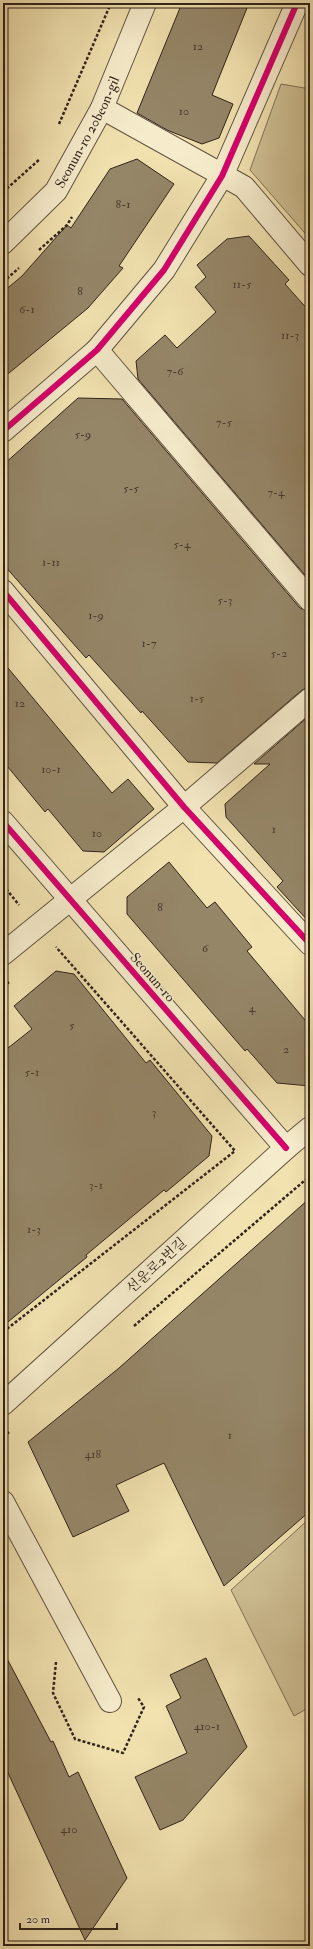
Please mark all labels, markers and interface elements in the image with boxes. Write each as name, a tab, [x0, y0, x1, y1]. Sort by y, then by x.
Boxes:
house number: 12	[193, 39, 203, 54]
street label: Seonun-ro 20beon-gil	[51, 73, 123, 191]
house number: 10	[179, 104, 189, 119]
house number: 8-1	[116, 197, 131, 212]
house number: 11-5	[233, 277, 252, 292]
house number: 8	[77, 284, 83, 299]
house number: 6-1	[19, 302, 35, 317]
house number: 11-3	[281, 328, 299, 343]
house number: 7-6	[167, 364, 184, 379]
house number: 7-5	[216, 415, 233, 430]
house number: 5-9	[75, 427, 91, 442]
house number: 5-5	[123, 481, 140, 496]
house number: 7-4	[267, 485, 285, 500]
house number: 5-4	[174, 537, 191, 552]
house number: 1-11	[42, 555, 60, 570]
house number: 5-3	[218, 593, 232, 608]
house number: 1-9	[88, 608, 104, 623]
house number: 1-7	[142, 636, 157, 651]
house number: 5-2	[271, 646, 287, 661]
house number: 1-5	[190, 691, 205, 706]
house number: 12	[15, 696, 25, 711]
house number: 10-1	[41, 762, 61, 777]
house number: 1	[272, 822, 276, 837]
house number: 10	[92, 826, 102, 841]
house number: 8	[157, 900, 163, 915]
house number: 6	[202, 941, 209, 956]
street label: Seonun-ro	[127, 949, 179, 1006]
house number: 4	[249, 1001, 256, 1016]
house number: 5	[69, 1018, 75, 1033]
house number: 2	[283, 1042, 289, 1057]
house number: 5-1	[25, 1065, 39, 1080]
house number: 3	[152, 1105, 156, 1120]
house number: 3-1	[89, 1178, 103, 1193]
house number: 1-3	[27, 1222, 41, 1237]
street label: 선운로2번길	[123, 1234, 190, 1297]
house number: 1	[228, 1428, 232, 1443]
house number: 418	[85, 1447, 102, 1462]
house number: 410-1	[194, 1719, 220, 1734]
house number: 410	[61, 1822, 77, 1837]
scale bar	[20, 1905, 117, 1931]
text: 20 m	[26, 1912, 51, 1927]

